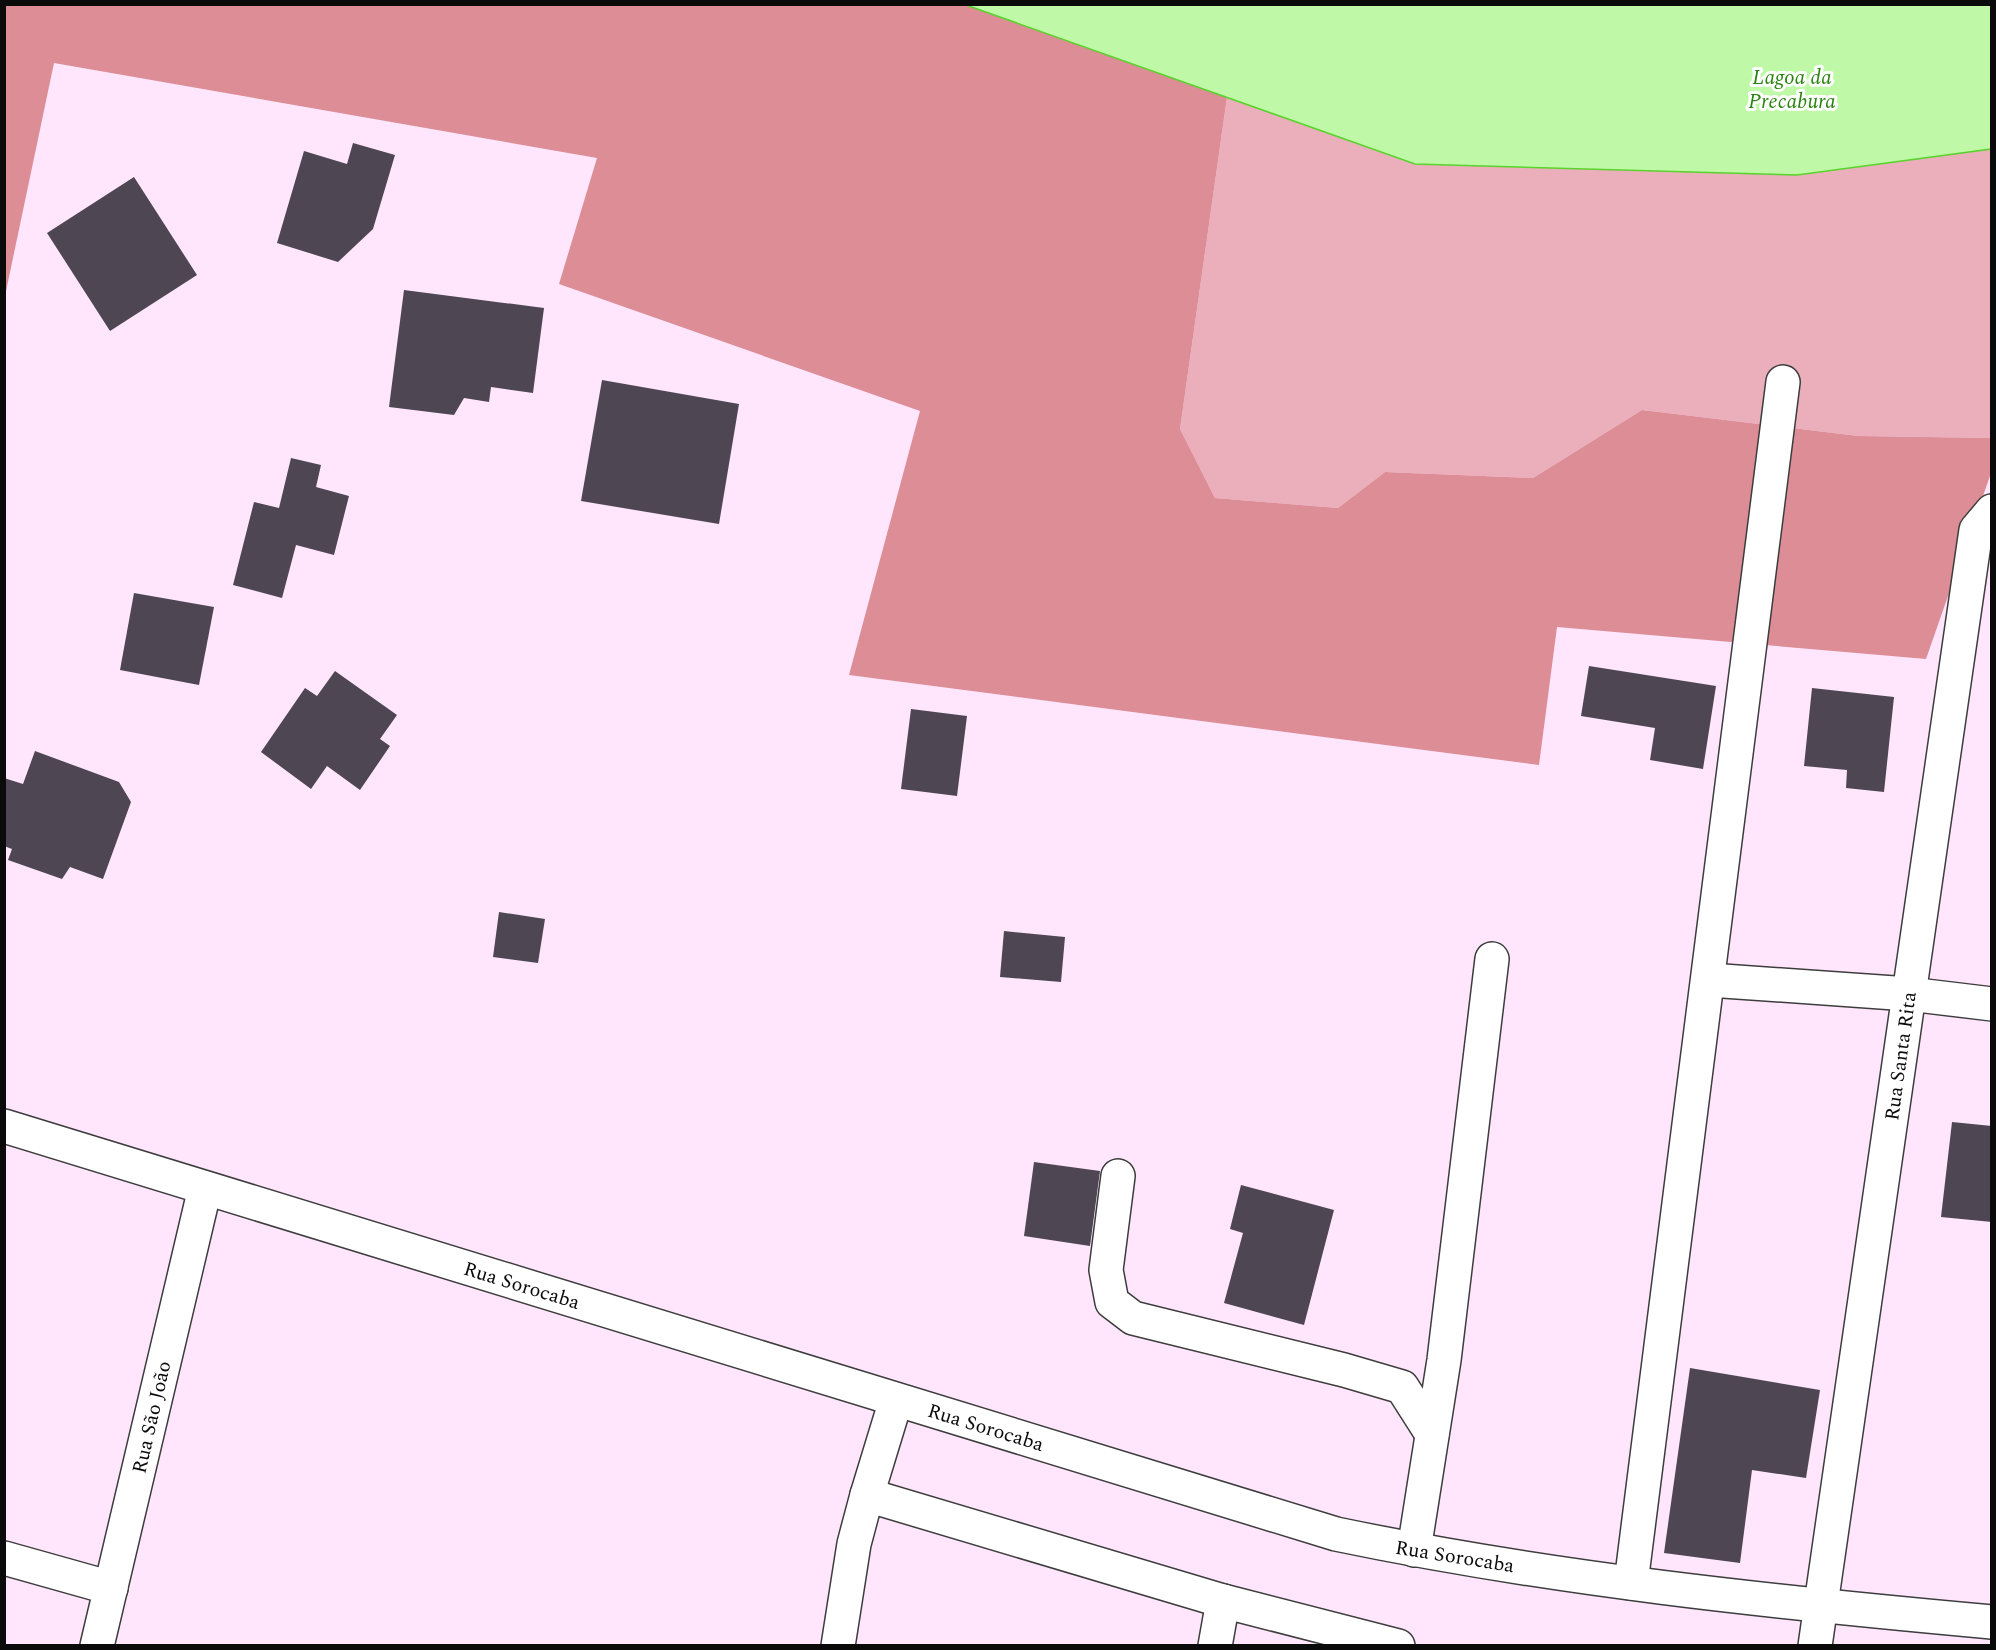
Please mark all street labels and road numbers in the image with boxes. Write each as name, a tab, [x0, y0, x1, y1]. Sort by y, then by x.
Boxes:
street label: Rua Santa Rita	[1877, 990, 1925, 1123]
street label: Rua Sorocaba	[460, 1254, 584, 1318]
street label: Rua São João	[124, 1358, 179, 1476]
street label: Rua Sorocaba	[924, 1396, 1048, 1460]
street label: Rua Sorocaba	[1393, 1533, 1517, 1581]

